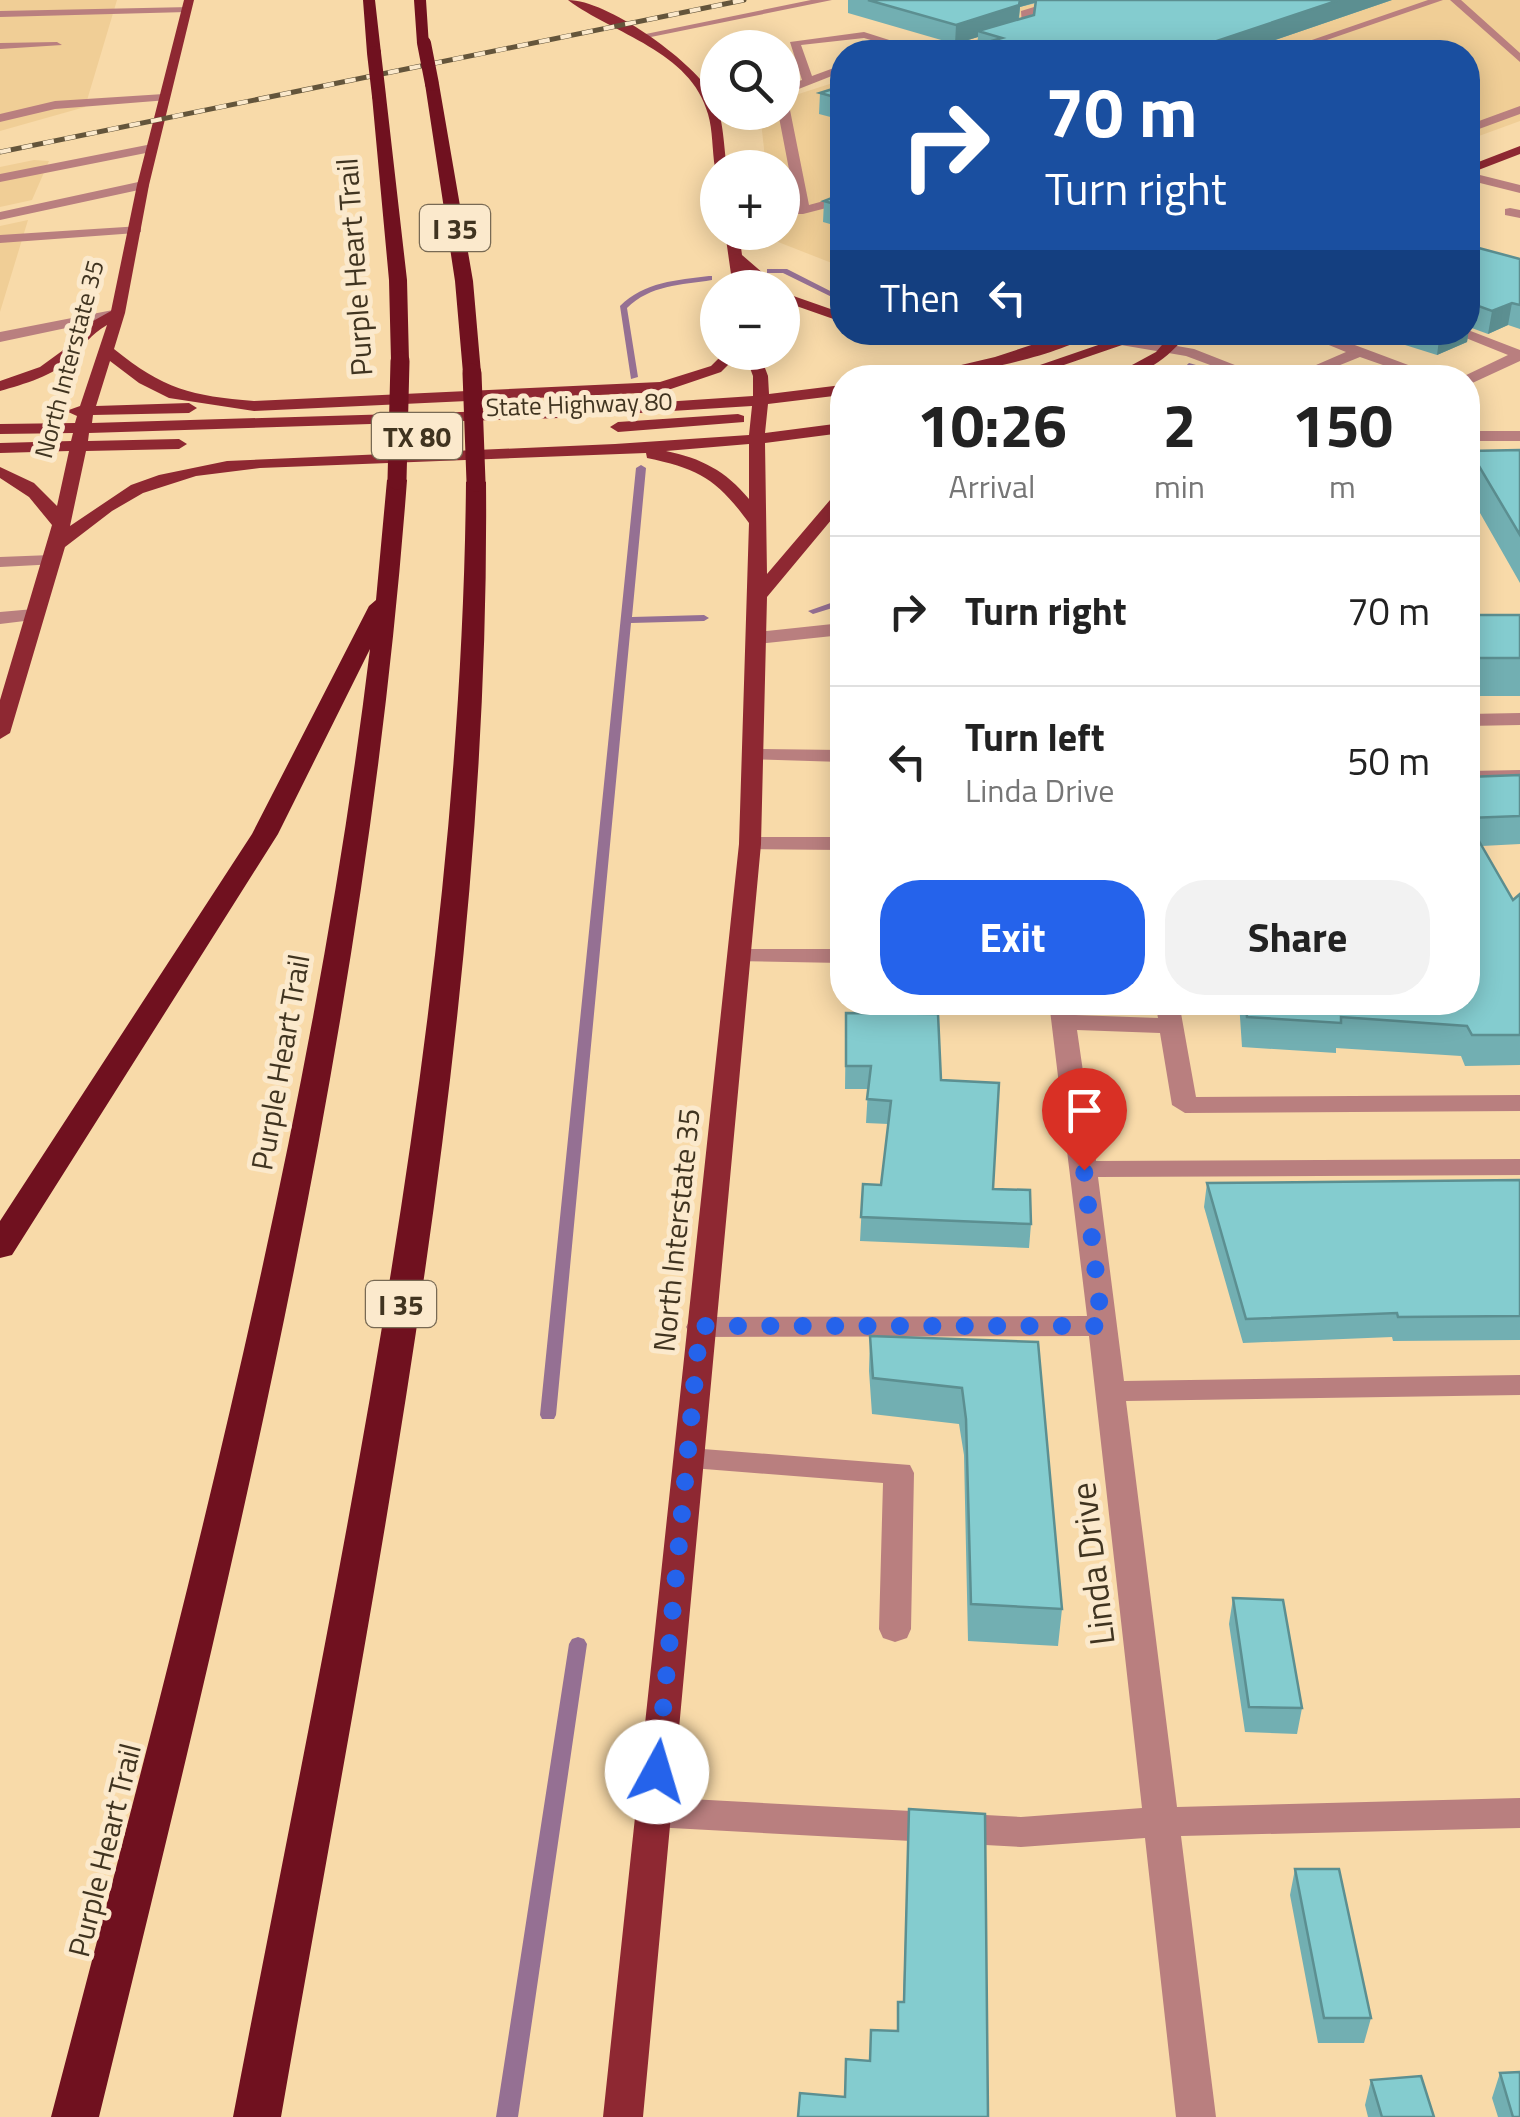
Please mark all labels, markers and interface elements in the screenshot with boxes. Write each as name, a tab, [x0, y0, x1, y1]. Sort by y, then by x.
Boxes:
map controls	[700, 30, 800, 370]
button: search	[700, 30, 800, 130]
text: 70 m	[1045, 58, 1198, 164]
icon: right	[880, 80, 1010, 210]
button: +	[700, 150, 800, 250]
text: Turn right	[1045, 154, 1227, 222]
street label: Purple Heart Trail	[323, 156, 385, 378]
road number: I 35	[420, 205, 490, 251]
street label: North Interstate 35	[24, 256, 114, 462]
text: Then	[880, 269, 960, 327]
button: −	[700, 270, 800, 370]
icon: left	[980, 270, 1035, 325]
text: 10:26	[917, 379, 1067, 470]
text: 2	[1163, 379, 1196, 470]
text: 150	[1292, 379, 1393, 470]
street label: State Highway 80	[485, 382, 673, 426]
road number: TX 80	[372, 413, 462, 459]
text: Arrival	[949, 462, 1035, 510]
text: min	[1154, 462, 1205, 510]
text: m	[1329, 462, 1356, 510]
text: Turn right	[965, 582, 1127, 640]
text: 70 m	[1347, 582, 1430, 640]
icon: right	[880, 584, 935, 639]
text: Turn left	[965, 708, 1105, 766]
text: 50 m	[1347, 732, 1430, 790]
icon: left	[880, 734, 935, 789]
text: Linda Drive	[965, 766, 1115, 814]
button: Exit	[880, 880, 1145, 995]
button: Share	[1165, 880, 1430, 995]
street label: Purple Heart Trail	[238, 950, 322, 1174]
pin	[1042, 1068, 1127, 1171]
icon: arrive	[1057, 1083, 1112, 1138]
street label: North Interstate 35	[640, 1106, 712, 1354]
road number: I 35	[366, 1281, 436, 1327]
street label: Linda Drive	[1055, 1480, 1129, 1648]
position arrow	[605, 1720, 709, 1824]
street label: Purple Heart Trail	[55, 1738, 153, 1962]

